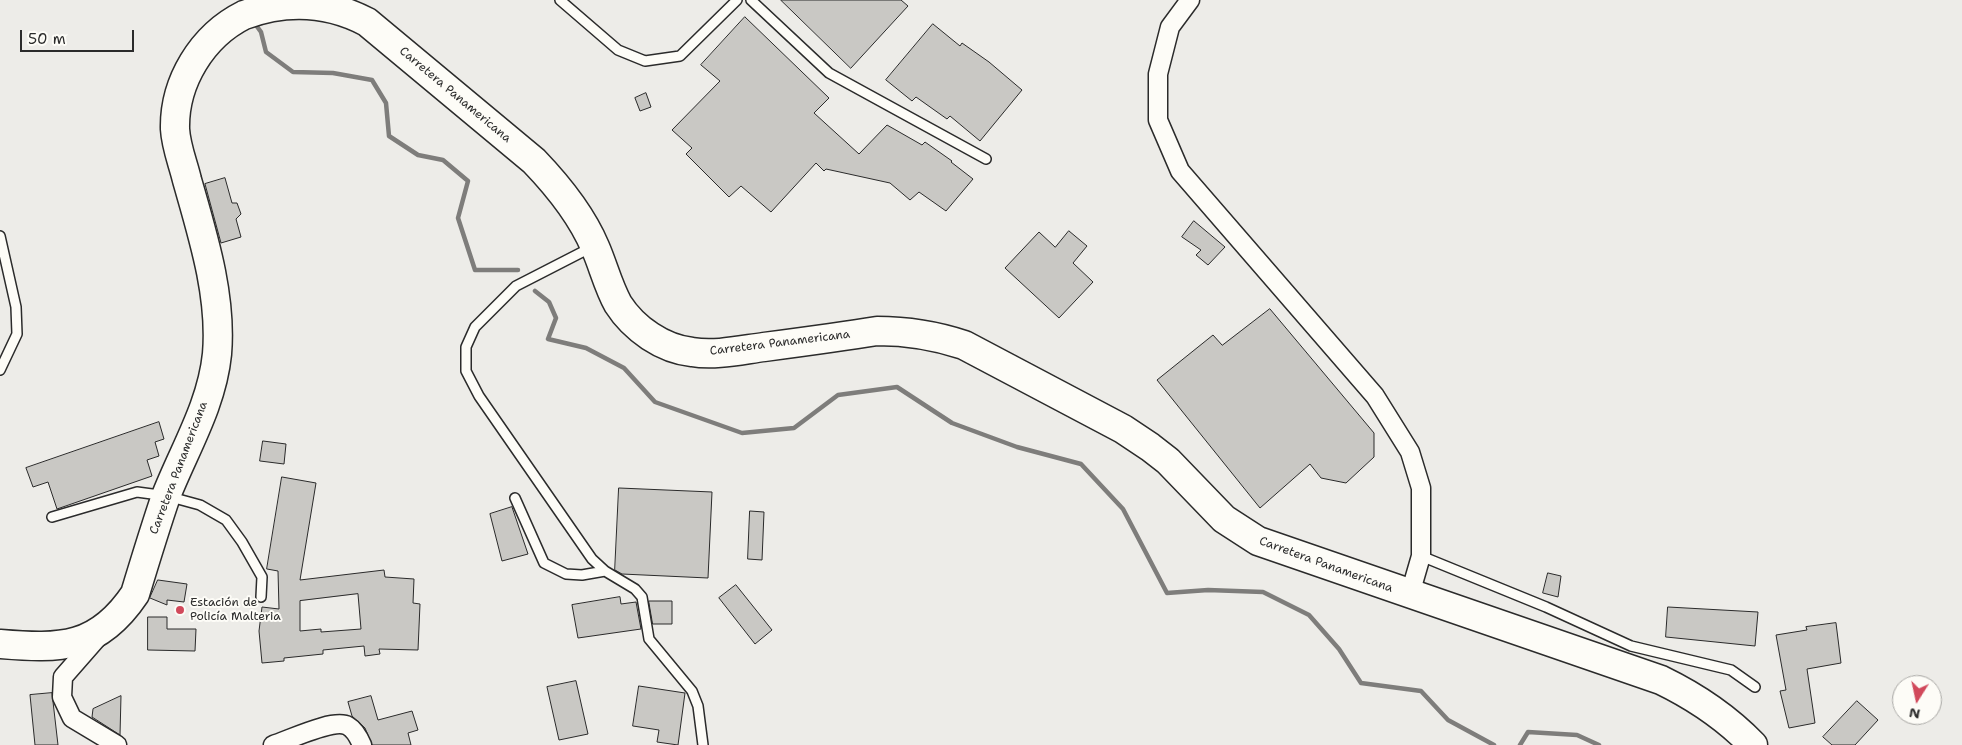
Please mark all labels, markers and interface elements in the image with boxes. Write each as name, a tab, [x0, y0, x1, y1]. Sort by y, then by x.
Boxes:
scale bar	[22, 20, 136, 52]
text: 50 m	[28, 29, 66, 49]
street label: Carretera Panamericana	[396, 44, 514, 146]
street label: Carretera Panamericana	[709, 327, 851, 359]
street label: Carretera Panamericana	[147, 399, 211, 537]
street label: Carretera Panamericana	[1257, 534, 1395, 596]
place label: Estación de Policía Malteria	[190, 596, 281, 624]
marker: Estación de Policía Malteria	[174, 604, 186, 616]
north arrow	[1892, 675, 1942, 725]
text: N	[1908, 704, 1922, 724]

